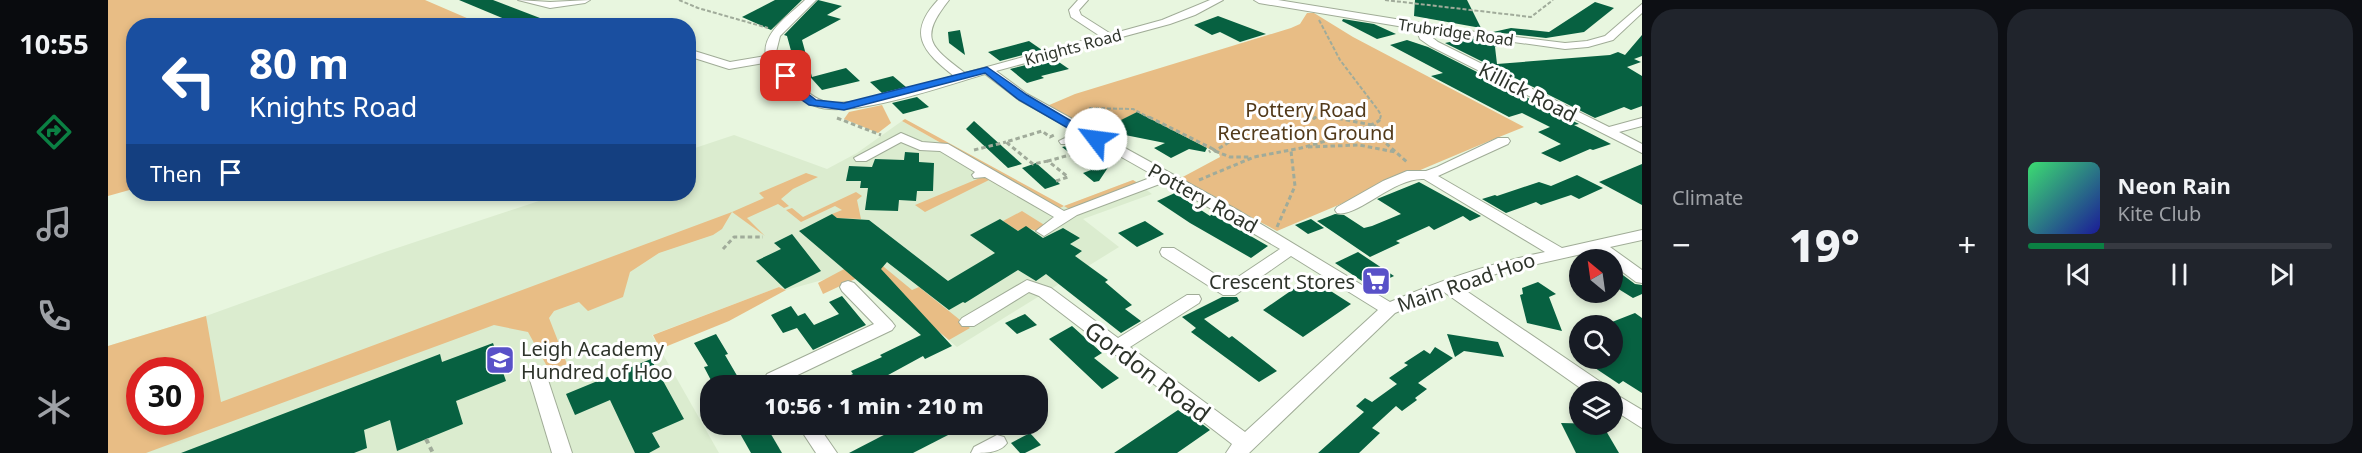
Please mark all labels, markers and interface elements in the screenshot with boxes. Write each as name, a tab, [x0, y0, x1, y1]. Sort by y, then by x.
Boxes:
street label: Trubridge Road	[1397, 13, 1515, 51]
street label: Knights Road	[1022, 23, 1124, 71]
text: 10:55	[19, 25, 89, 62]
text: 80 m	[249, 34, 349, 91]
icon: left	[150, 42, 228, 120]
pin	[760, 50, 811, 101]
street label: Killick Road	[1474, 56, 1582, 128]
icon: arrive	[769, 59, 802, 92]
text: Knights Road	[249, 88, 417, 125]
park label: Pottery Road Recreation Ground	[1217, 96, 1395, 146]
position arrow	[1064, 107, 1128, 171]
icon: directions	[33, 111, 75, 153]
icon: arrive	[214, 156, 247, 189]
street label: Pottery Road	[1143, 157, 1263, 239]
text: Then	[150, 158, 202, 188]
text: Neon Rain	[2118, 170, 2231, 200]
text: Climate	[1672, 184, 1743, 211]
text: Kite Club	[2118, 200, 2201, 227]
icon: music	[33, 203, 75, 245]
text: 19°	[1789, 214, 1860, 275]
text: −	[1672, 222, 1691, 267]
text: +	[1958, 222, 1977, 267]
street label: Main Road Hoo	[1393, 246, 1539, 318]
north arrow	[1569, 249, 1623, 303]
map controls	[1569, 249, 1623, 435]
icon: previous	[2062, 258, 2095, 291]
icon: pause	[2163, 258, 2196, 291]
icon: next	[2265, 258, 2298, 291]
supermarket icon: Crescent Stores	[1360, 265, 1392, 297]
place label: Crescent Stores	[1209, 268, 1355, 295]
icon: phone	[33, 295, 75, 337]
street label: Gordon Road	[1078, 313, 1218, 429]
button: search	[1569, 315, 1623, 369]
place label: Leigh Academy Hundred of Hoo	[521, 335, 673, 385]
school or university icon: Leigh Academy Hundred of Hoo	[484, 344, 516, 376]
speed limit sign: 30	[126, 357, 204, 435]
button: layers	[1569, 381, 1623, 435]
icon: climate	[33, 386, 75, 428]
text: 10:56 · 1 min · 210 m	[764, 390, 984, 420]

